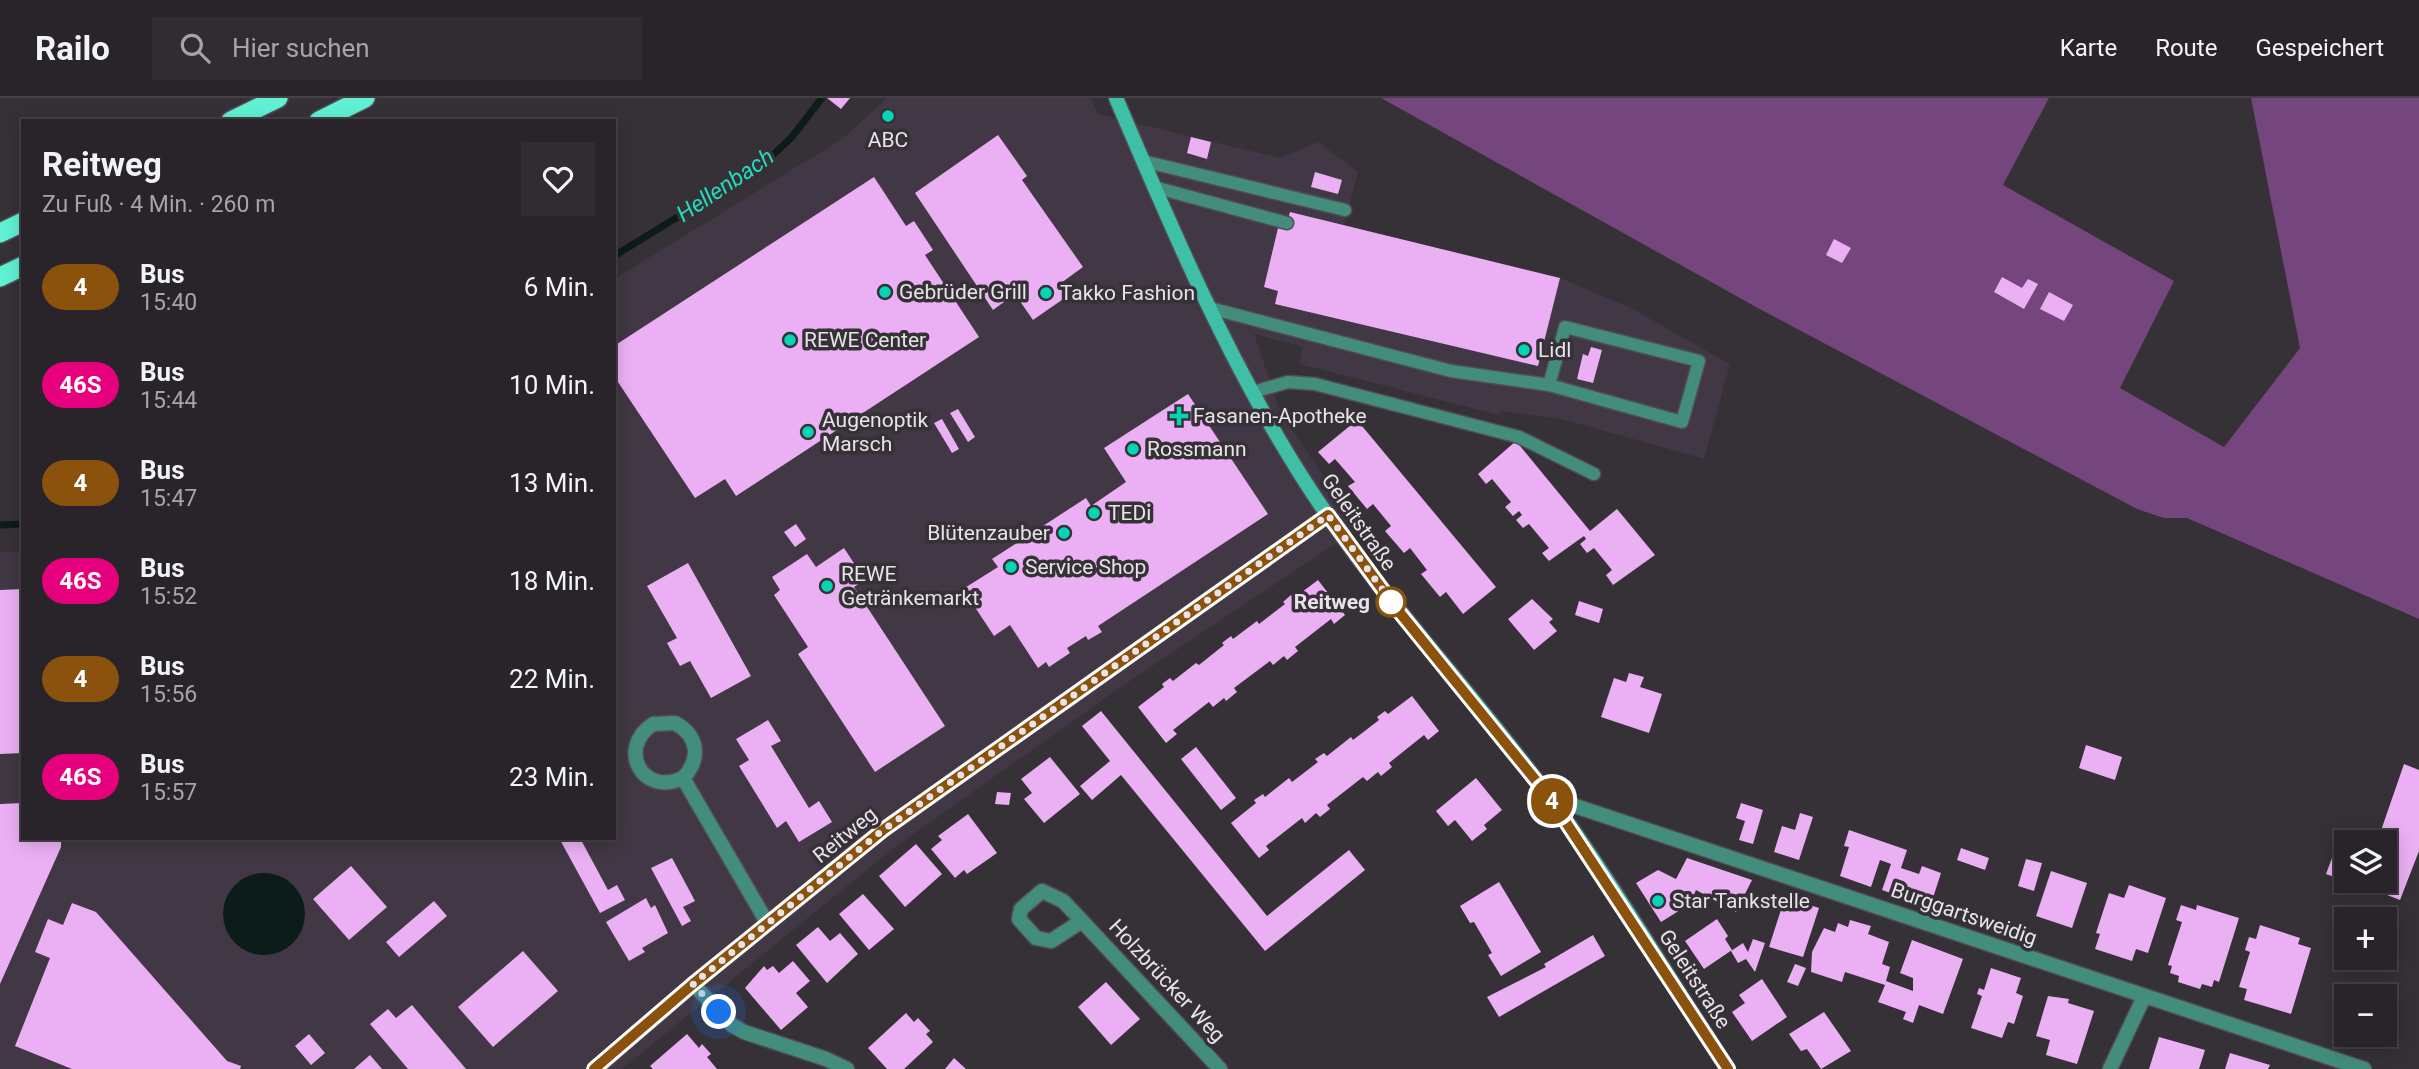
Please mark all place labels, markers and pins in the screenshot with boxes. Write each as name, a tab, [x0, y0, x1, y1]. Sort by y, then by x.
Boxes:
marker: ABC	[880, 108, 896, 124]
place label: ABC	[868, 128, 908, 152]
place label: Gebrüder Grill	[899, 280, 1027, 304]
place label: Takko Fashion	[1060, 281, 1195, 305]
marker: Gebrüder Grill	[877, 284, 893, 300]
marker: Takko Fashion	[1038, 285, 1054, 301]
place label: REWE Center	[804, 328, 926, 352]
marker: REWE Center	[782, 332, 798, 348]
place label: Lidl	[1538, 338, 1571, 362]
marker: Lidl	[1516, 342, 1532, 358]
place label: Fasanen-Apotheke	[1193, 404, 1367, 428]
place label: Augenoptik Marsch	[822, 408, 928, 456]
marker: Fasanen-Apotheke	[1171, 408, 1187, 424]
marker: Augenoptik Marsch	[800, 424, 816, 440]
place label: Rossmann	[1147, 437, 1247, 461]
marker: Rossmann	[1125, 441, 1141, 457]
place label: TEDi	[1108, 501, 1151, 525]
marker: TEDi	[1086, 505, 1102, 521]
place label: Blütenzauber	[927, 521, 1050, 545]
marker: Blütenzauber	[1056, 525, 1072, 541]
place label: Service Shop	[1025, 555, 1146, 579]
marker: Service Shop	[1003, 559, 1019, 575]
place label: REWE Getränkemarkt	[841, 562, 979, 610]
marker: REWE Getränkemarkt	[819, 578, 835, 594]
marker: Reitweg	[1376, 587, 1406, 617]
place label: Reitweg	[1294, 590, 1370, 614]
place label: Star Tankstelle	[1672, 889, 1810, 913]
marker: Star Tankstelle	[1650, 893, 1666, 909]

